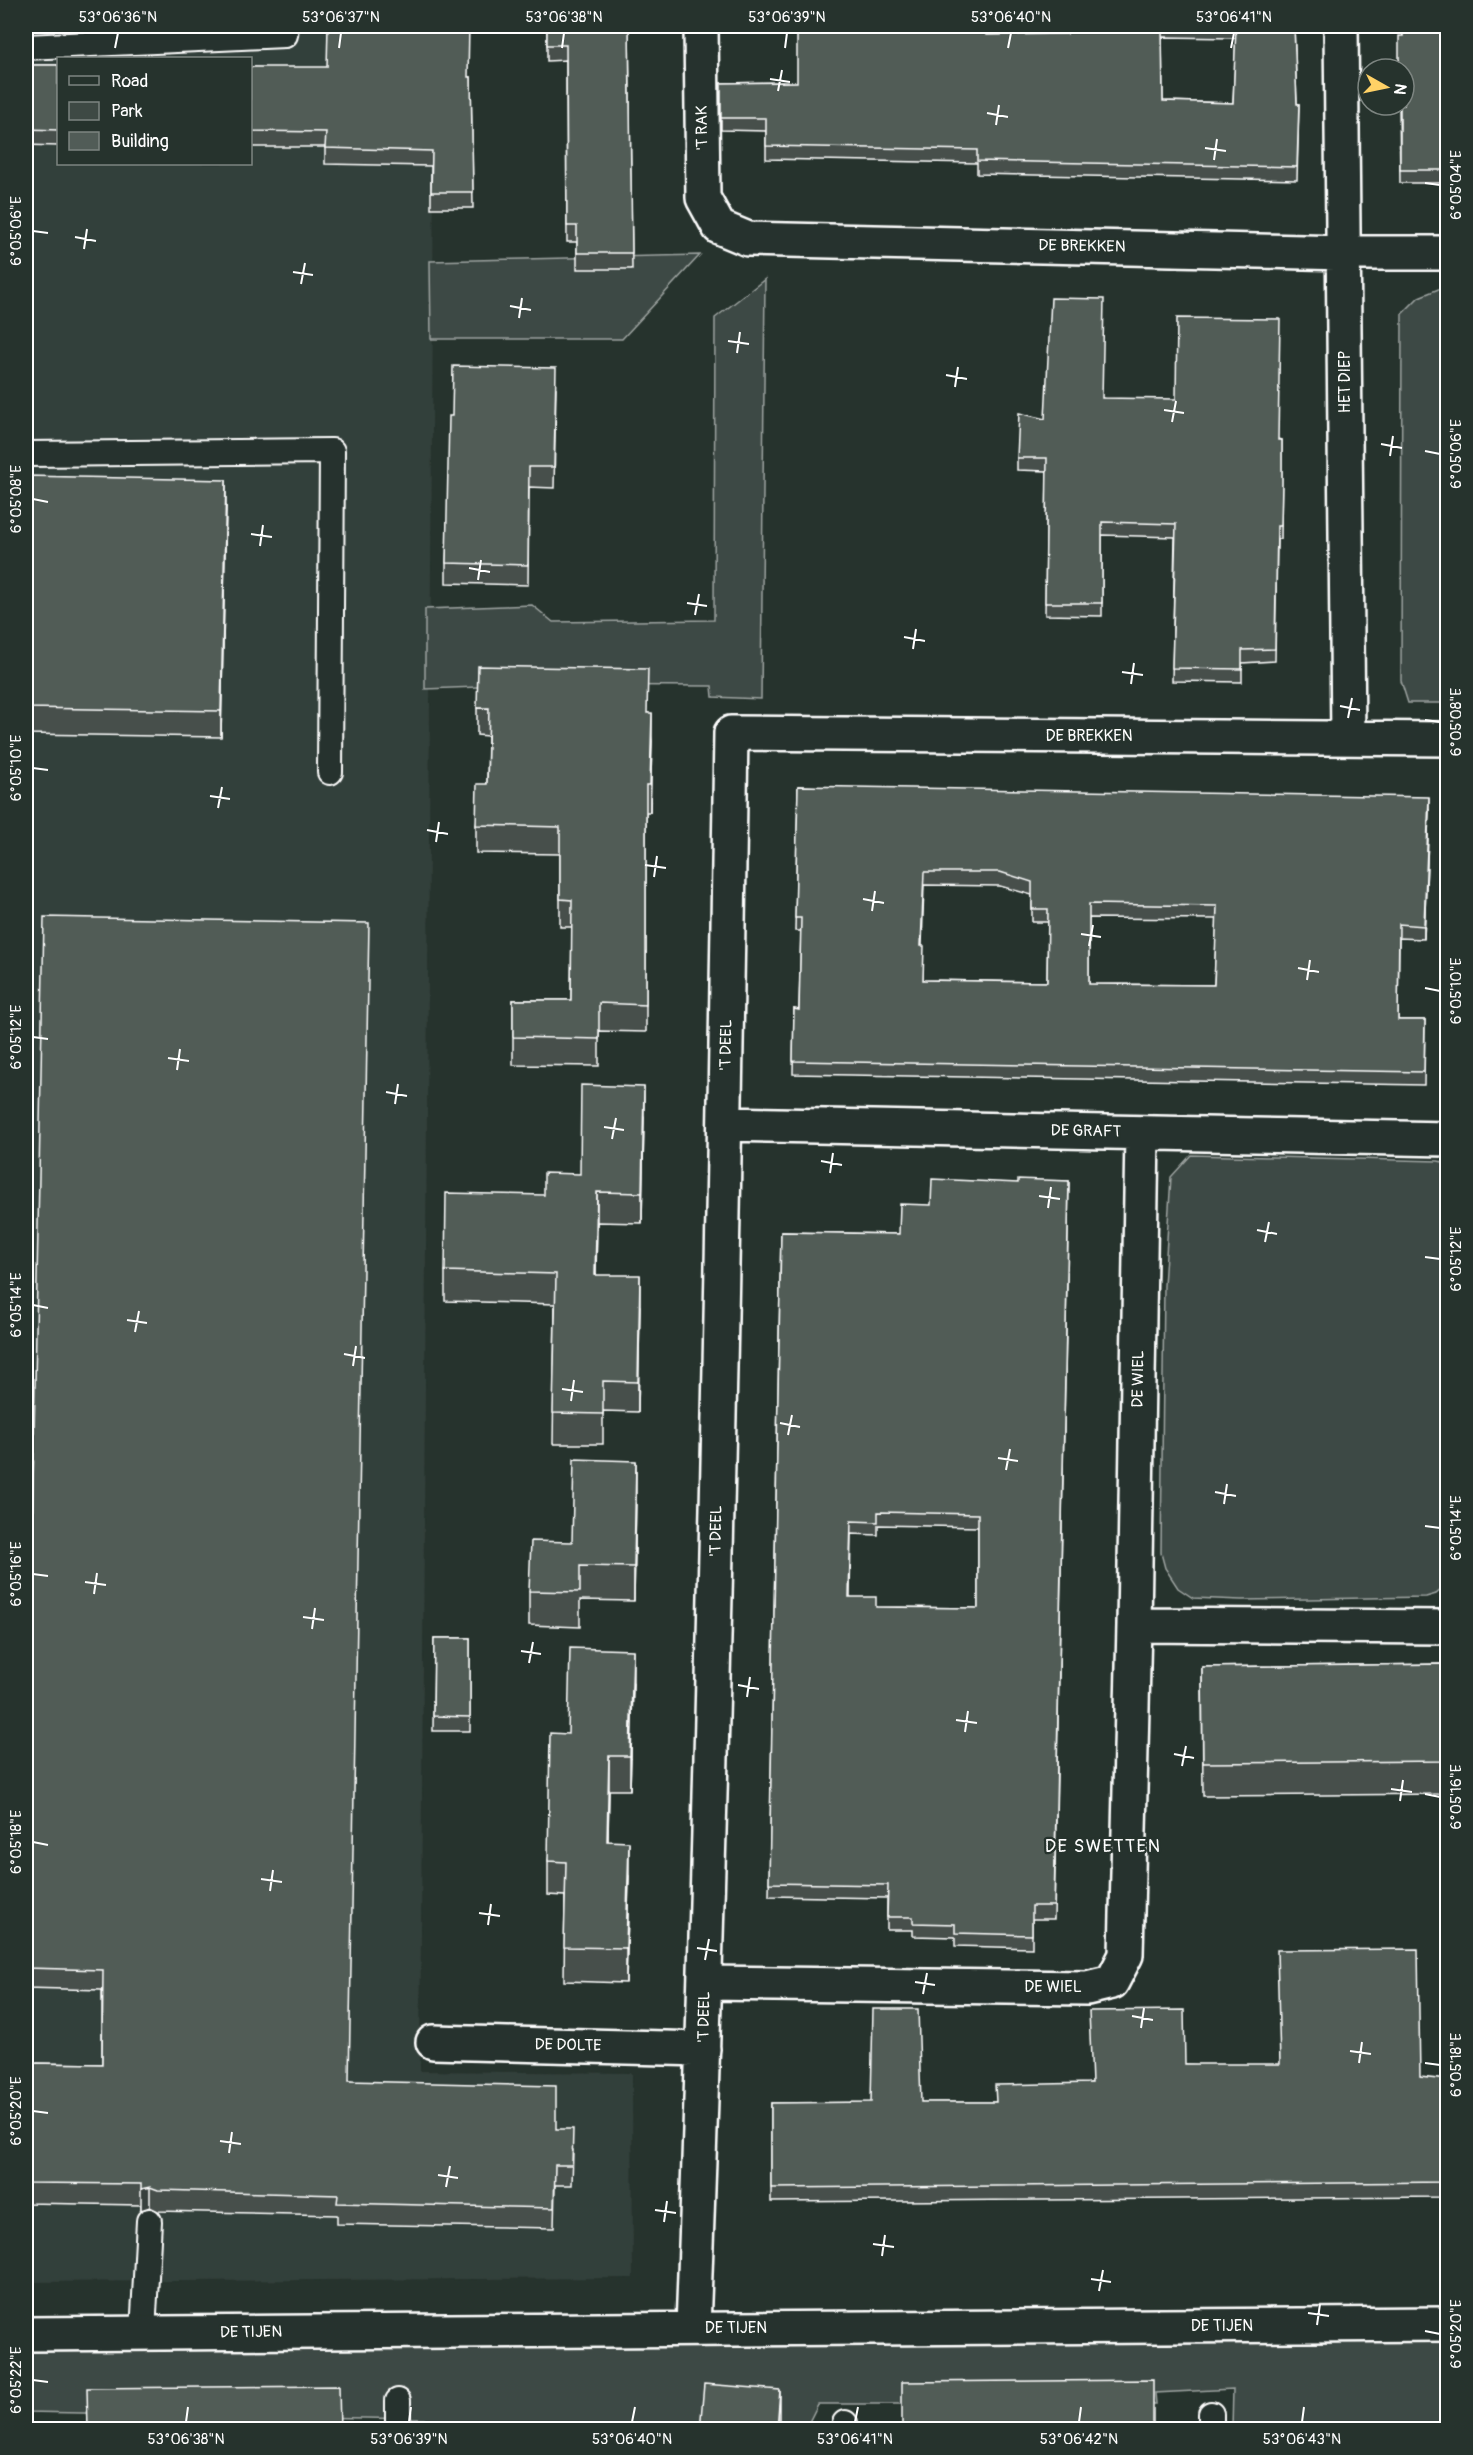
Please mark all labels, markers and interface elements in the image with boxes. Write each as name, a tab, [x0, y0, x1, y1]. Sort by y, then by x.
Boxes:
text: 53°06'36"N	[79, 8, 157, 27]
text: 53°06'37"N	[302, 8, 380, 27]
text: 53°06'38"N	[525, 8, 603, 27]
text: 53°06'39"N	[748, 8, 826, 27]
text: 53°06'40"N	[971, 8, 1051, 27]
text: 53°06'41"N	[1196, 8, 1272, 27]
legend	[57, 57, 252, 165]
north arrow	[1356, 57, 1416, 117]
text: Road	[111, 70, 148, 93]
text: N	[1389, 82, 1411, 96]
text: Park	[111, 100, 143, 123]
street label: 'T RAK	[692, 105, 712, 151]
text: Building	[111, 130, 169, 153]
text: 6°05'04"E	[1447, 150, 1466, 220]
text: 6°05'06"E	[7, 196, 26, 266]
street label: DE BREKKEN	[1038, 235, 1126, 257]
street label: HET DIEP	[1335, 351, 1355, 413]
text: 6°05'06"E	[1447, 419, 1466, 489]
text: 6°05'08"E	[7, 465, 26, 533]
text: 6°05'08"E	[1447, 688, 1466, 756]
street label: DE BREKKEN	[1045, 726, 1133, 746]
text: 6°05'10"E	[7, 734, 26, 801]
text: 6°05'10"E	[1447, 957, 1466, 1024]
text: 6°05'12"E	[7, 1004, 26, 1069]
street label: 'T DEEL	[716, 1019, 736, 1071]
street label: DE GRAFT	[1051, 1120, 1122, 1142]
text: 6°05'12"E	[1447, 1226, 1466, 1291]
text: 6°05'14"E	[7, 1272, 26, 1338]
street label: DE WIEL	[1128, 1350, 1148, 1408]
text: 6°05'14"E	[1447, 1495, 1466, 1561]
street label: 'T DEEL	[706, 1505, 726, 1557]
text: 6°05'16"E	[7, 1541, 26, 1607]
text: 6°05'16"E	[1447, 1764, 1466, 1830]
text: 6°05'18"E	[7, 1810, 26, 1874]
district label: DE SWETTEN	[1045, 1835, 1161, 1858]
street label: DE WIEL	[1024, 1977, 1082, 1997]
street label: 'T DEEL	[694, 1991, 714, 2043]
text: 6°05'18"E	[1447, 2033, 1466, 2097]
street label: DE DOLTE	[534, 2034, 602, 2056]
text: 6°05'20"E	[7, 2076, 26, 2146]
text: 6°05'20"E	[1447, 2299, 1466, 2369]
street label: DE TIJEN	[1191, 2316, 1253, 2336]
street label: DE TIJEN	[705, 2318, 767, 2338]
street label: DE TIJEN	[220, 2321, 282, 2343]
text: 6°05'22"E	[7, 2346, 26, 2414]
text: 53°06'38"N	[147, 2430, 225, 2449]
text: 53°06'39"N	[370, 2430, 448, 2449]
text: 53°06'40"N	[592, 2430, 672, 2449]
text: 53°06'41"N	[817, 2430, 893, 2449]
text: 53°06'42"N	[1040, 2430, 1118, 2449]
text: 53°06'43"N	[1263, 2430, 1341, 2449]

